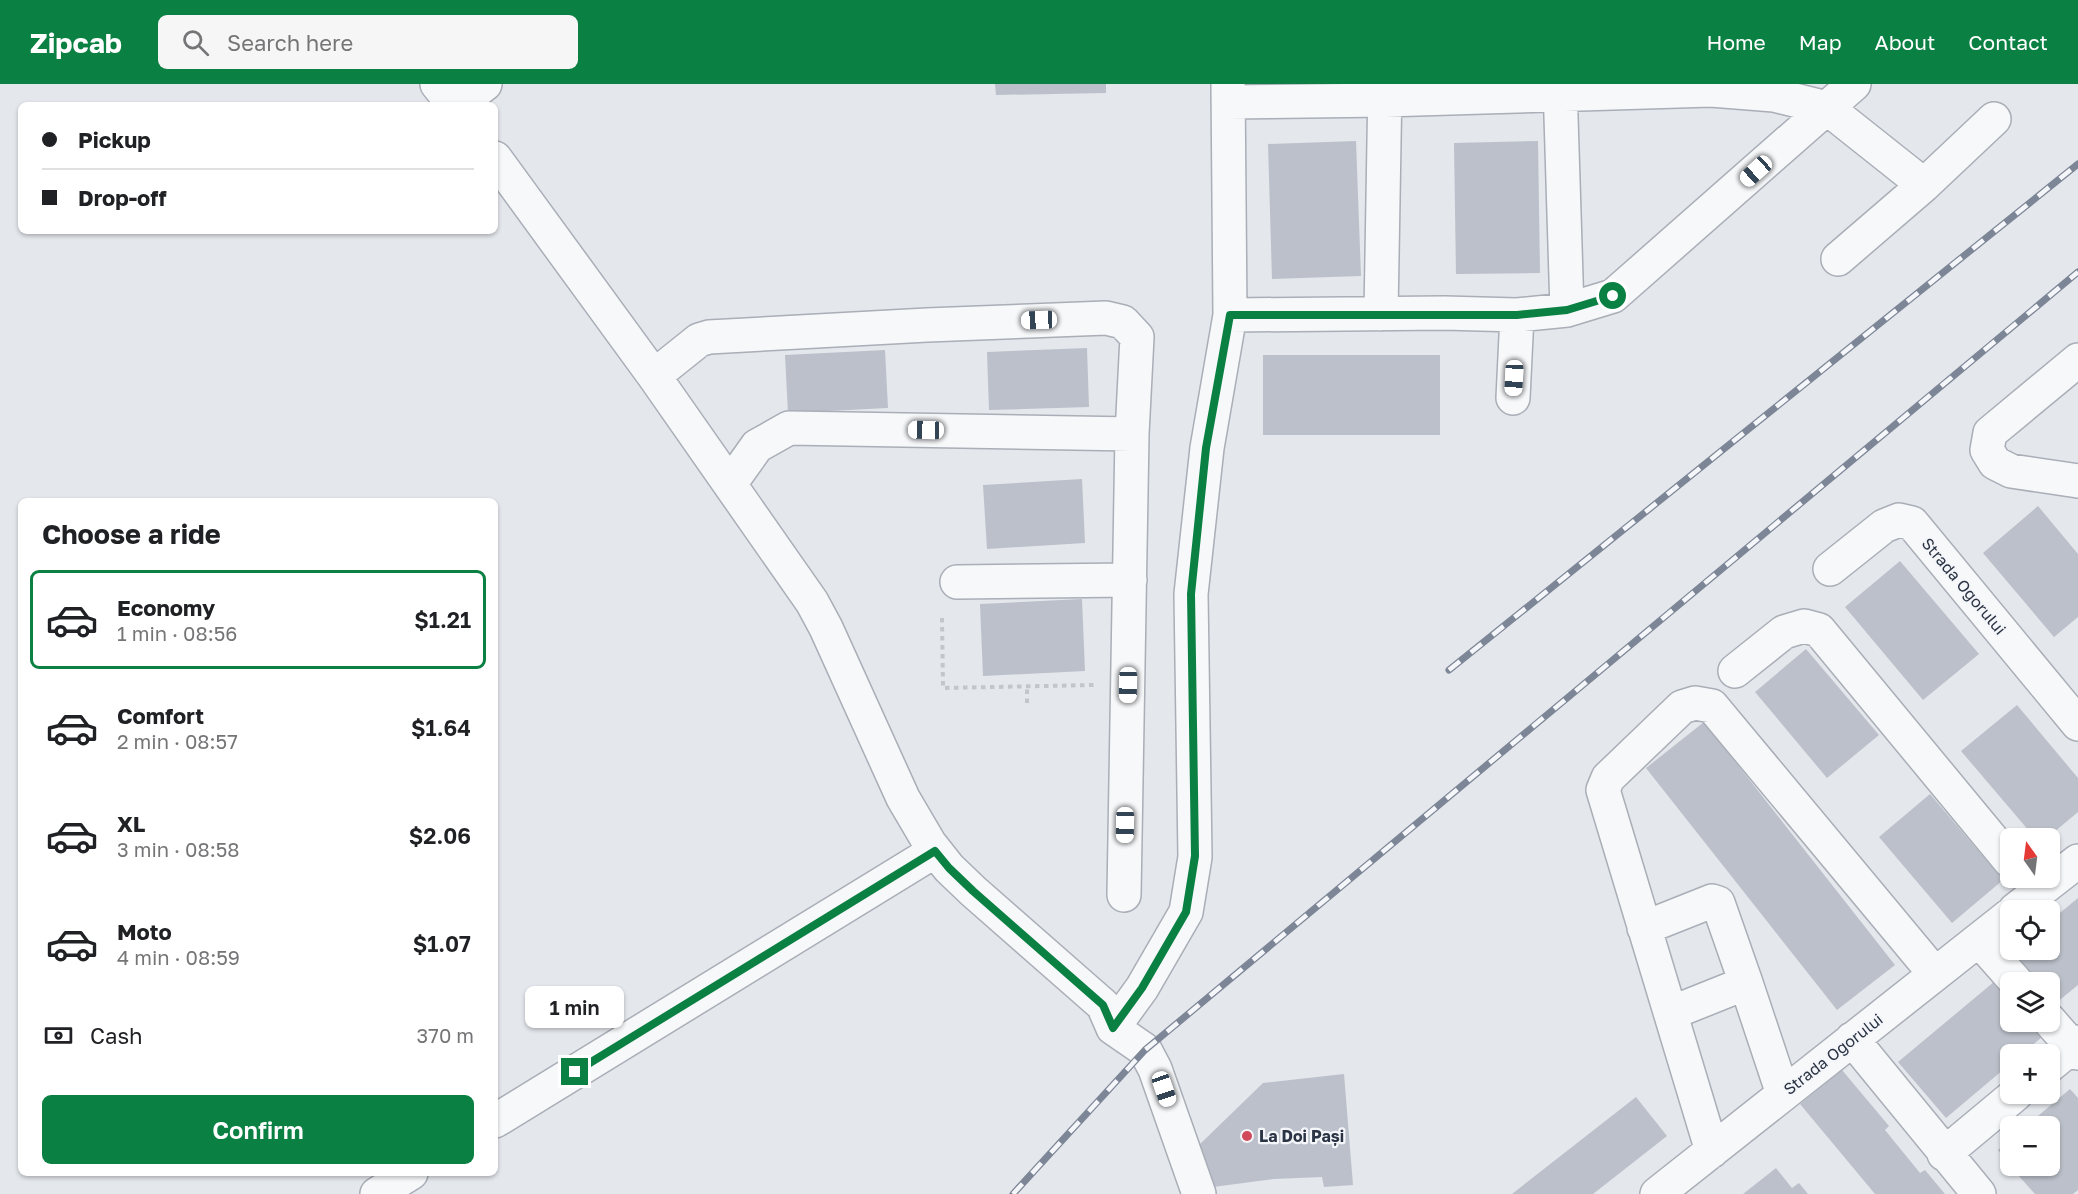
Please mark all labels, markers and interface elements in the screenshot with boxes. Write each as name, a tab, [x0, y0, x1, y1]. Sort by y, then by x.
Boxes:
search box	[158, 15, 578, 69]
text: Zipcab	[30, 26, 122, 59]
icon: search	[179, 26, 212, 59]
text: Search here	[227, 29, 353, 56]
text: Home	[1706, 29, 1766, 55]
text: Map	[1799, 29, 1842, 55]
text: About	[1875, 29, 1935, 55]
text: Contact	[1968, 29, 2048, 55]
text: Pickup	[78, 126, 151, 153]
car	[1737, 152, 1775, 190]
text: Drop-off	[78, 184, 167, 211]
route start	[1599, 282, 1626, 309]
car	[1021, 310, 1057, 330]
car	[1504, 360, 1524, 396]
car	[908, 421, 944, 439]
text: Choose a ride	[42, 518, 221, 550]
street label: Strada Ogorului	[1918, 533, 2010, 639]
icon: car	[45, 593, 99, 647]
text: Economy	[117, 594, 215, 621]
text: $1.21	[414, 606, 471, 633]
text: 1 min · 08:56	[117, 621, 237, 645]
car	[1119, 667, 1137, 703]
icon: car	[45, 701, 99, 755]
text: Comfort	[117, 702, 204, 729]
text: $1.64	[411, 714, 471, 741]
text: 2 min · 08:57	[117, 729, 238, 753]
car	[1116, 807, 1134, 843]
icon: car	[45, 809, 99, 863]
text: XL	[117, 810, 145, 837]
text: $2.06	[409, 822, 471, 849]
north arrow	[2000, 828, 2060, 888]
map controls	[2000, 828, 2060, 1176]
text: 3 min · 08:58	[117, 837, 239, 861]
button: locate	[2000, 900, 2060, 960]
icon: car	[45, 917, 99, 971]
text: Moto	[117, 918, 172, 945]
text: $1.07	[413, 930, 471, 957]
text: 4 min · 08:59	[117, 945, 240, 969]
button: layers	[2000, 972, 2060, 1032]
callout: 1 min	[526, 985, 624, 1027]
text: 1 min	[549, 995, 600, 1019]
street label: Strada Ogorului	[1779, 1009, 1887, 1099]
icon: cash	[42, 1019, 75, 1052]
text: Cash	[90, 1022, 143, 1049]
text: 370 m	[417, 1023, 474, 1047]
button: +	[2000, 1044, 2060, 1104]
route end	[561, 1058, 588, 1085]
car	[1150, 1069, 1178, 1109]
button: Confirm	[42, 1095, 474, 1164]
button: −	[2000, 1116, 2060, 1176]
place label: La Doi Pași	[1259, 1126, 1344, 1146]
marker: La Doi Pași	[1240, 1129, 1254, 1143]

